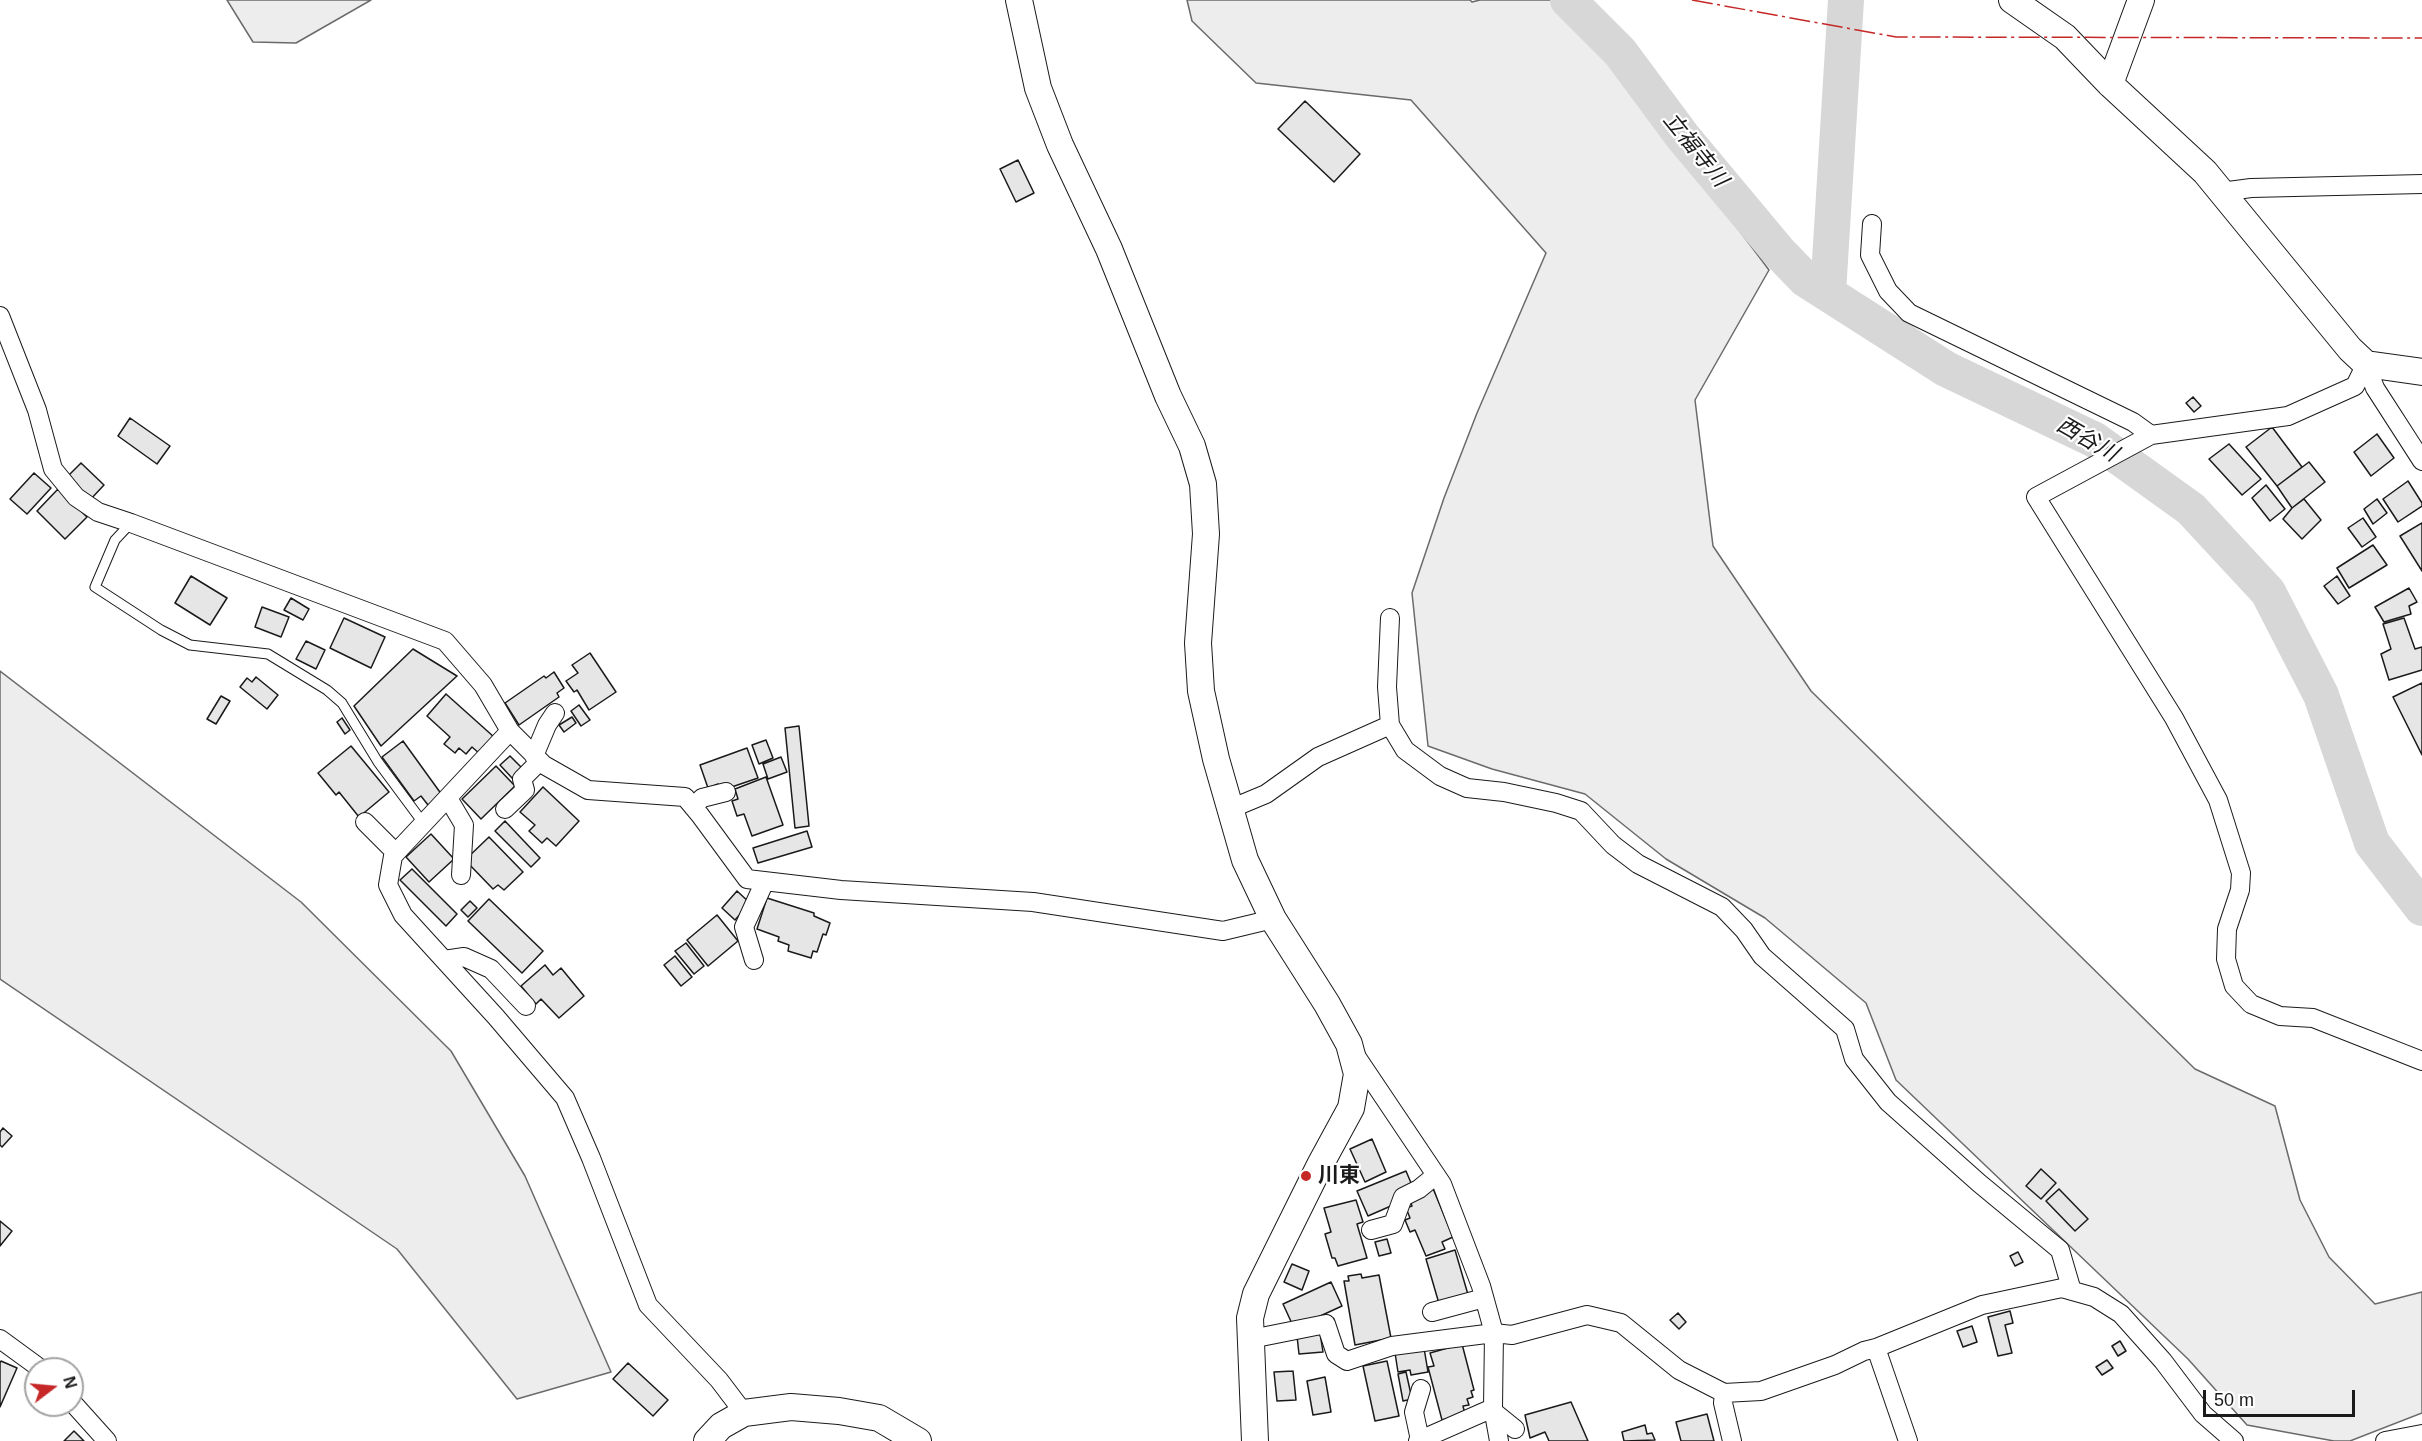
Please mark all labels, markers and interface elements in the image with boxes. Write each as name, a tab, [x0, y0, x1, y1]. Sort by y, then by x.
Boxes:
water label: 立福寺川	[1657, 107, 1733, 193]
water label: 西谷川	[2052, 412, 2122, 468]
place label: 川東	[1318, 1163, 1360, 1189]
marker: 川東	[1299, 1169, 1313, 1183]
north arrow	[24, 1357, 84, 1417]
text: N	[60, 1375, 80, 1390]
scale bar	[2206, 1378, 2358, 1416]
text: 50 m	[2214, 1390, 2254, 1410]

